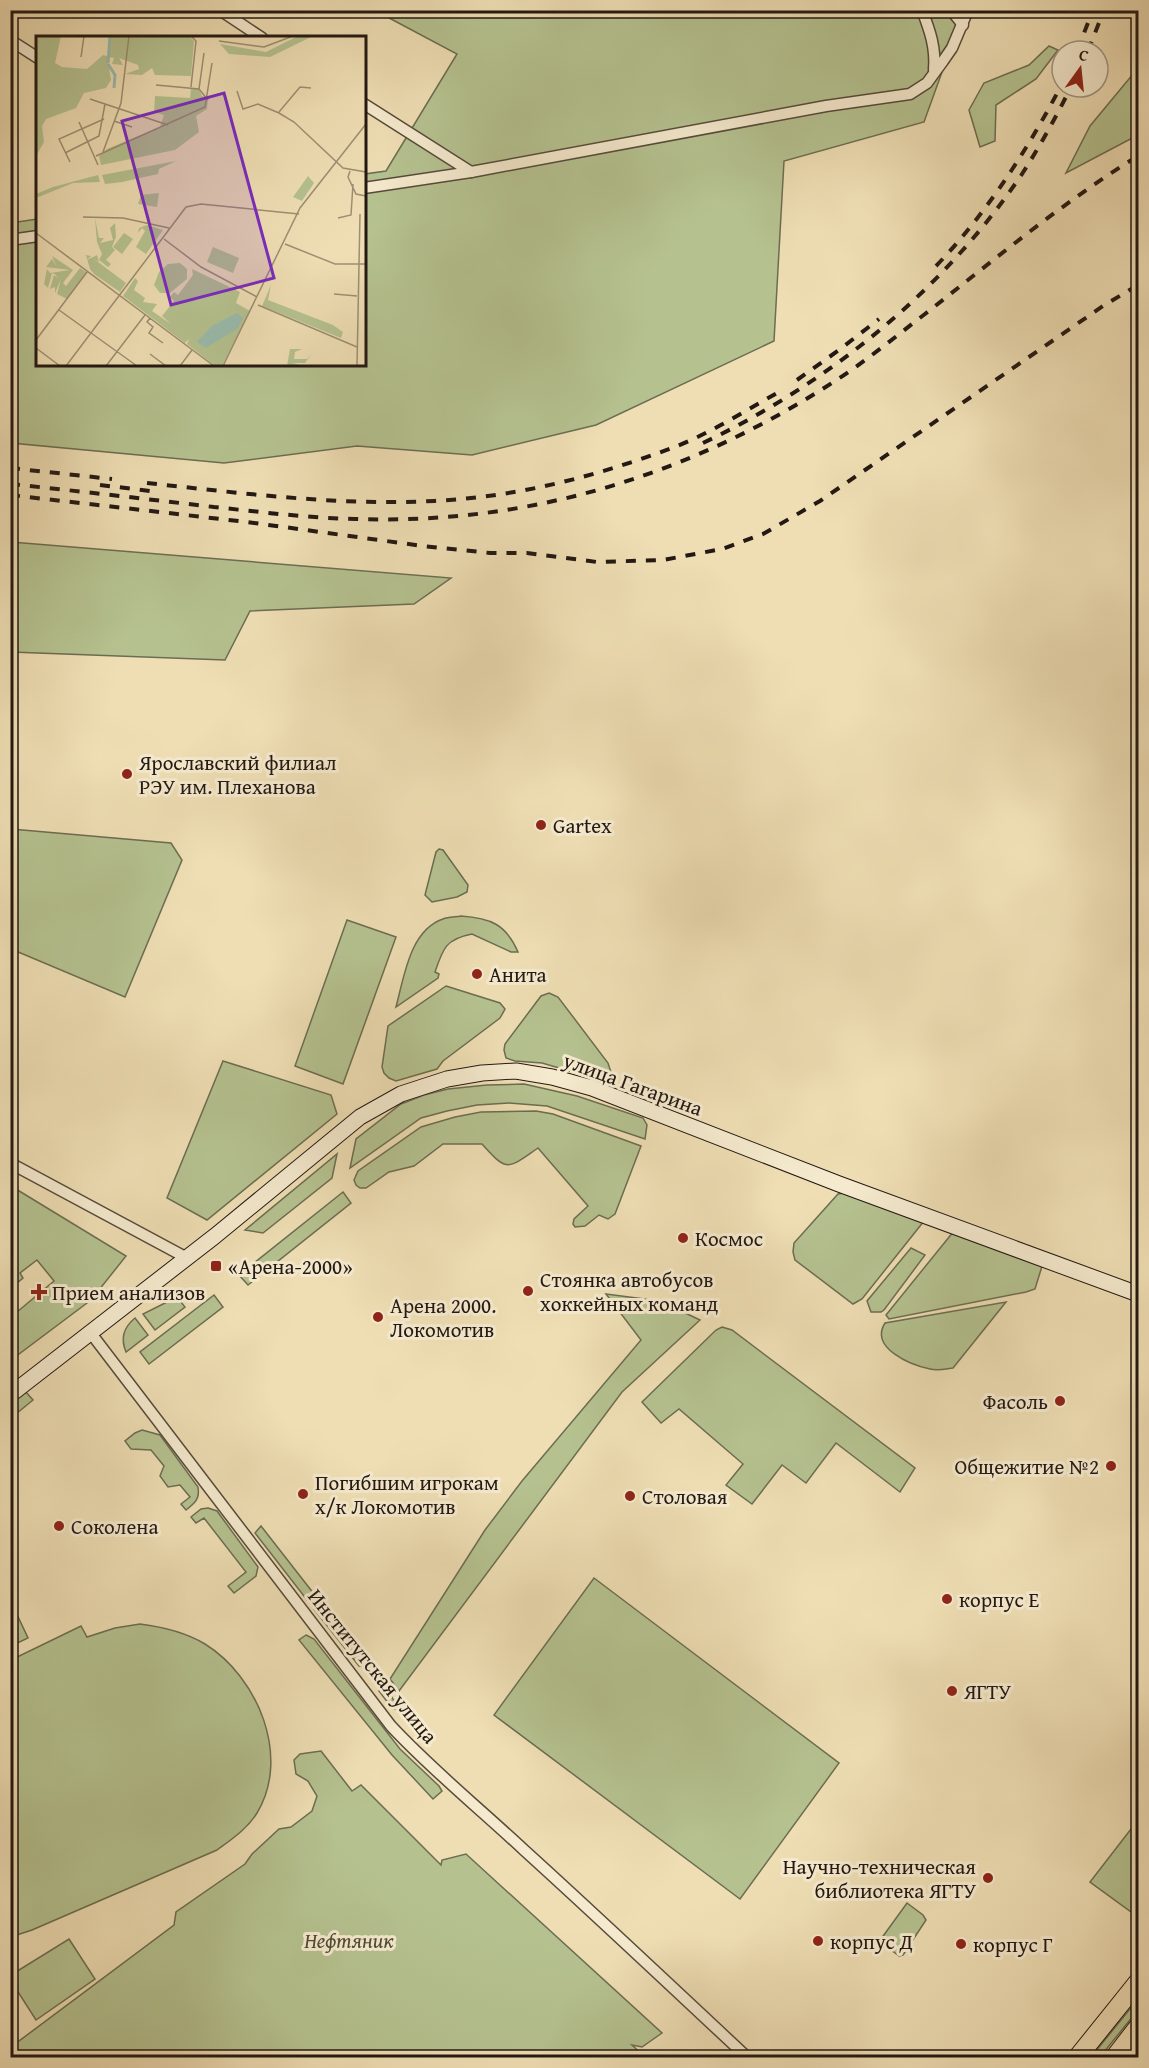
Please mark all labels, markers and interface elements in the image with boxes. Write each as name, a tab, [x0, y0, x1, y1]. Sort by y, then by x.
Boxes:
inset map	[36, 36, 366, 366]
north arrow	[1050, 39, 1110, 99]
text: С	[1076, 42, 1091, 67]
place label: Ярославский филиал РЭУ им. Плеханова	[138, 747, 337, 802]
marker: Ярославский филиал РЭУ им. Плеханова	[120, 767, 134, 781]
place label: Gartex	[553, 810, 612, 841]
marker: Gartex	[534, 818, 548, 832]
place label: Анита	[489, 959, 547, 990]
marker: Анита	[470, 967, 484, 981]
street label: улица Гагарина	[558, 1044, 707, 1124]
place label: Космос	[695, 1223, 763, 1254]
marker: Космос	[676, 1231, 690, 1245]
place label: «Арена-2000»	[228, 1251, 353, 1282]
marker: «Арена-2000»	[209, 1259, 223, 1273]
place label: Стоянка автобусов хоккейных команд	[540, 1264, 719, 1319]
place label: Прием анализов	[52, 1277, 205, 1308]
marker: Прием анализов	[30, 1283, 48, 1301]
marker: Стоянка автобусов хоккейных команд	[521, 1284, 535, 1298]
place label: Арена 2000. Локомотив	[390, 1290, 496, 1345]
marker: Арена 2000. Локомотив	[371, 1310, 385, 1324]
place label: Фасоль	[983, 1386, 1048, 1417]
marker: Фасоль	[1053, 1394, 1067, 1408]
place label: Общежитие №2	[955, 1451, 1099, 1482]
marker: Общежитие №2	[1104, 1459, 1118, 1473]
place label: Погибшим игрокам х/к Локомотив	[315, 1467, 499, 1522]
place label: Столовая	[642, 1481, 728, 1512]
marker: Погибшим игрокам х/к Локомотив	[296, 1487, 310, 1501]
marker: Столовая	[623, 1489, 637, 1503]
place label: Соколена	[71, 1511, 158, 1542]
marker: Соколена	[52, 1519, 66, 1533]
street label: Институтская улица	[301, 1582, 445, 1750]
place label: корпус Е	[959, 1584, 1040, 1615]
marker: корпус Е	[940, 1592, 954, 1606]
place label: ЯГТУ	[963, 1676, 1011, 1707]
marker: ЯГТУ	[945, 1684, 959, 1698]
place label: Научно-техническая библиотека ЯГТУ	[783, 1851, 976, 1906]
marker: Научно-техническая библиотека ЯГТУ	[981, 1871, 995, 1885]
park label: Нефтяник	[304, 1925, 394, 1956]
place label: корпус Д	[830, 1926, 913, 1957]
place label: корпус Г	[973, 1929, 1053, 1960]
marker: корпус Д	[811, 1934, 825, 1948]
marker: корпус Г	[954, 1937, 968, 1951]

